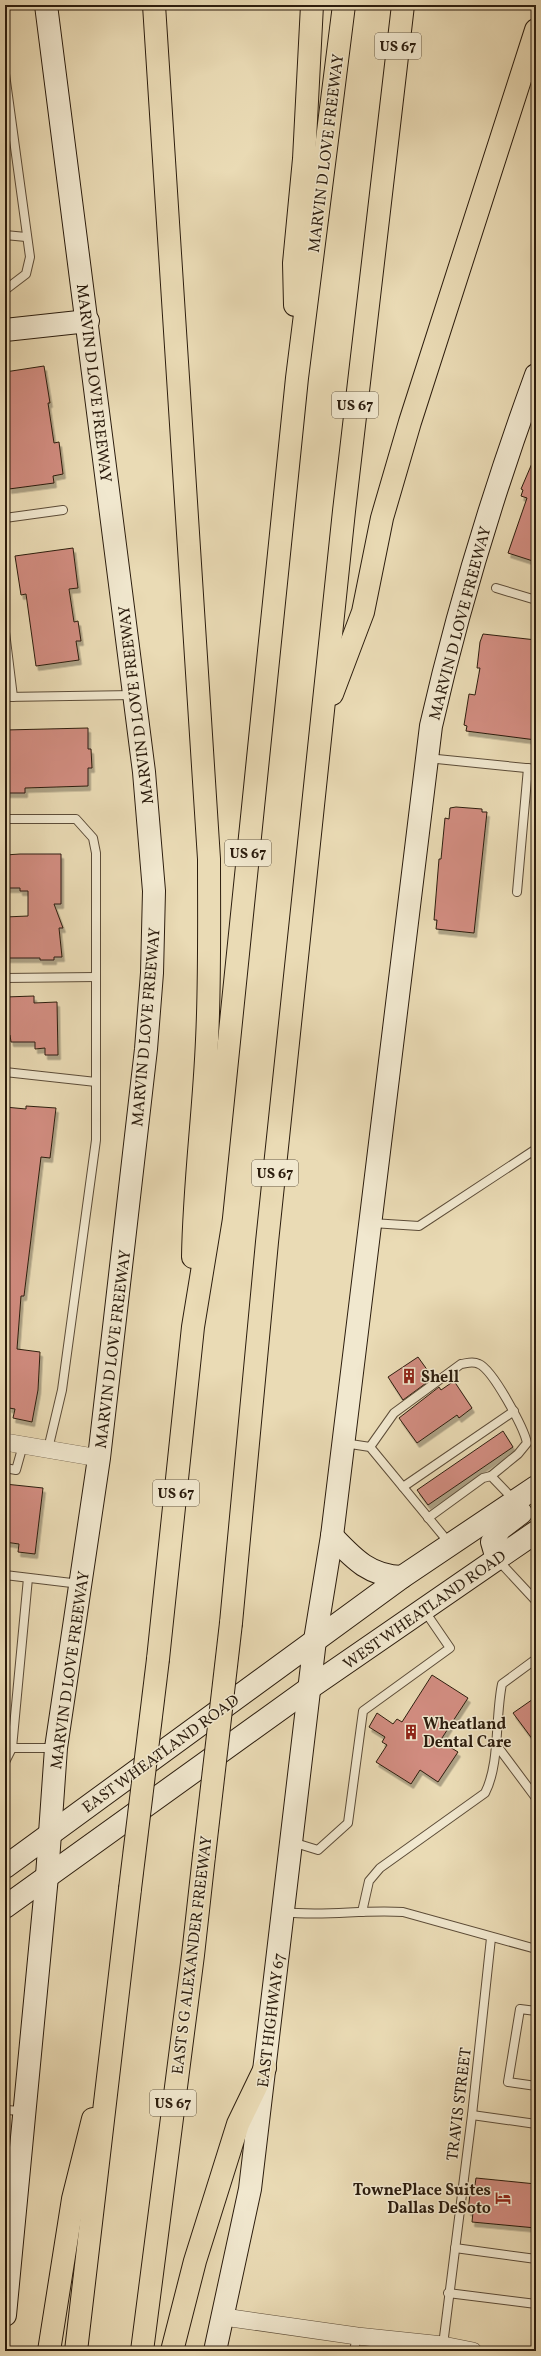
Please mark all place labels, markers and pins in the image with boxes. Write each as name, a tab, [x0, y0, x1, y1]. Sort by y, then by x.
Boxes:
building icon: Shell	[400, 1367, 418, 1385]
place label: Shell	[421, 1367, 460, 1389]
place label: Wheatland Dental Care	[423, 1714, 512, 1754]
building icon: Wheatland Dental Care	[402, 1723, 420, 1741]
place label: TownePlace Suites Dallas DeSoto	[353, 2180, 491, 2220]
hotel icon: TownePlace Suites Dallas DeSoto	[494, 2189, 512, 2207]

